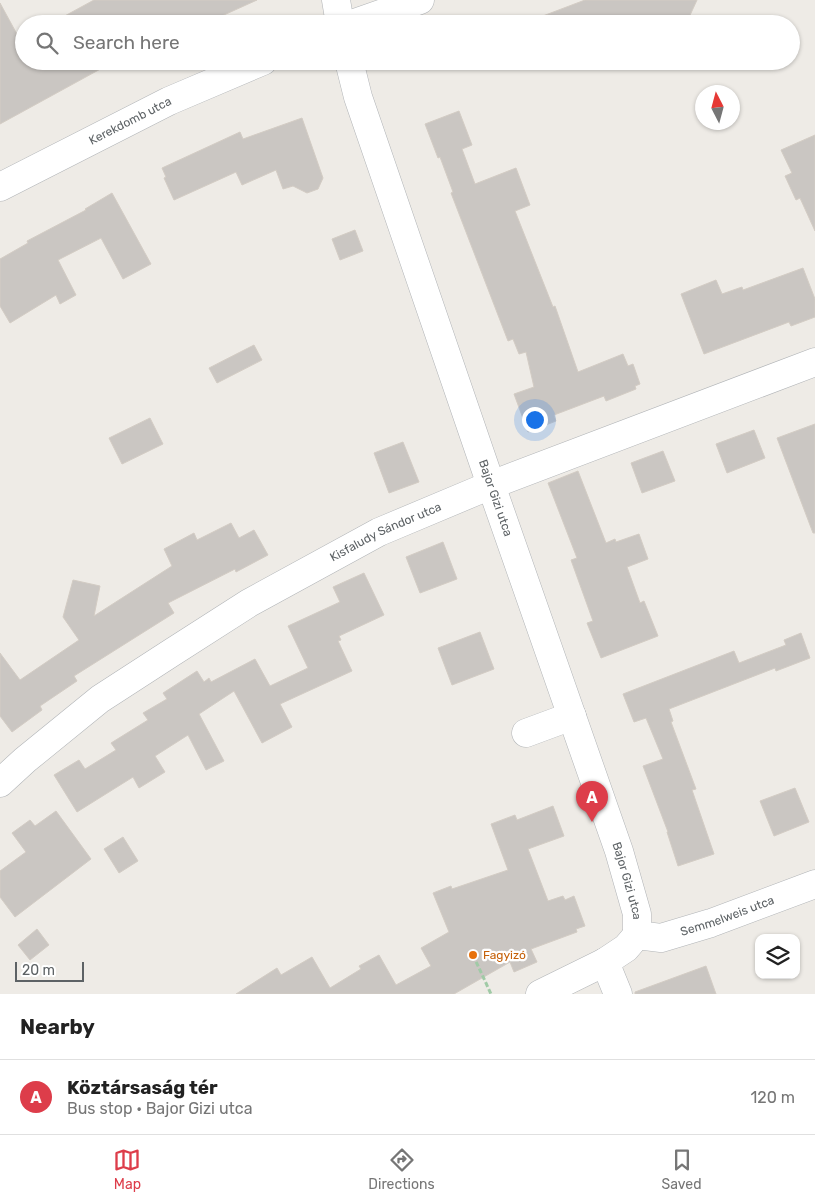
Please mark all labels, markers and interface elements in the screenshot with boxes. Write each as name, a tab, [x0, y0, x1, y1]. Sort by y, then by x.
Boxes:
search box	[15, 15, 800, 70]
icon: search	[33, 29, 61, 57]
text: Search here	[73, 31, 180, 54]
north arrow	[695, 85, 740, 130]
street label: Kerekdomb utca	[87, 94, 174, 148]
your location	[522, 407, 548, 433]
street label: Bajor Gizi utca	[476, 458, 515, 538]
street label: Kisfaludy Sándor utca	[327, 500, 443, 564]
pin: A	[576, 781, 608, 822]
street label: Bajor Gizi utca	[609, 840, 644, 920]
street label: Semmelweis utca	[679, 893, 776, 939]
map controls	[755, 934, 800, 979]
button: layers	[755, 934, 800, 979]
place label: Fagyizó	[483, 948, 526, 962]
marker: Fagyizó	[467, 949, 479, 961]
scale bar	[15, 959, 84, 982]
text: 20 m	[22, 962, 55, 979]
text: Nearby	[20, 1014, 95, 1039]
text: Köztársaság tér	[67, 1076, 218, 1099]
text: A	[30, 1088, 42, 1107]
text: 120 m	[750, 1088, 795, 1107]
text: Bus stop · Bajor Gizi utca	[67, 1099, 252, 1118]
tab: Map	[113, 1146, 141, 1193]
tab: Directions	[368, 1146, 435, 1193]
tab: Saved	[662, 1146, 702, 1193]

